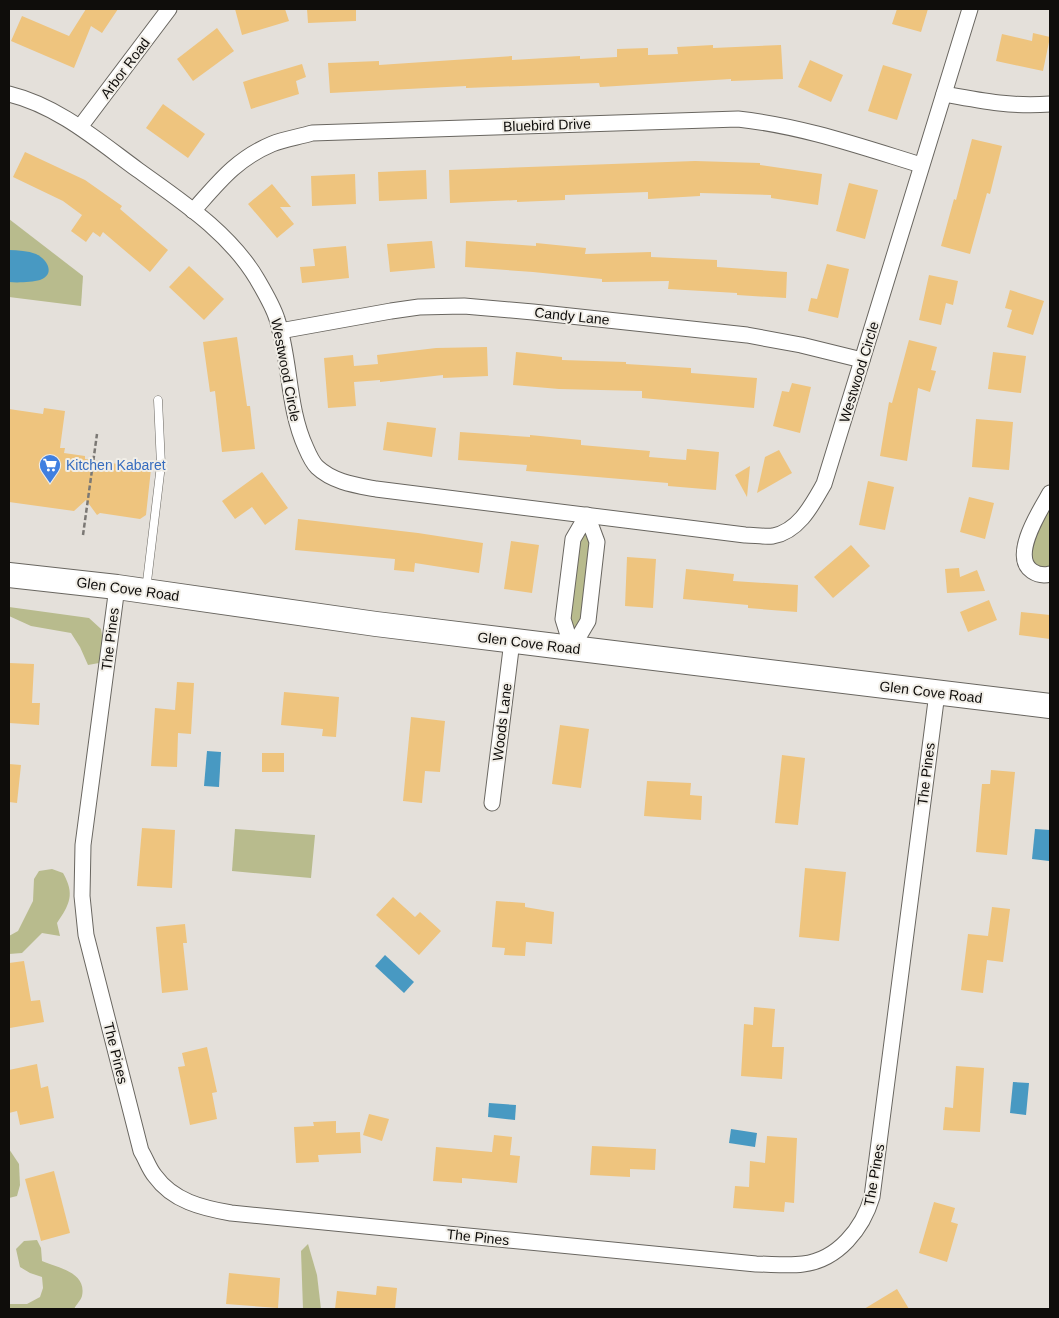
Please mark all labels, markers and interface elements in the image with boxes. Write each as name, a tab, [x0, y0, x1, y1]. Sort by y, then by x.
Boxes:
street label: Arbor Road	[97, 35, 153, 101]
street label: Bluebird Drive	[503, 115, 591, 135]
street label: Candy Lane	[534, 304, 611, 328]
street label: Westwood Circle	[268, 317, 304, 423]
street label: Westwood Circle	[836, 319, 882, 424]
supermarket icon: Kitchen Kabaret	[38, 453, 62, 484]
place label: Kitchen Kabaret	[66, 457, 166, 473]
street label: Glen Cove Road	[76, 574, 180, 604]
street label: The Pines	[98, 607, 122, 671]
street label: Glen Cove Road	[477, 629, 581, 657]
street label: Glen Cove Road	[879, 678, 983, 706]
street label: Woods Lane	[489, 682, 515, 762]
street label: The Pines	[914, 742, 938, 806]
street label: The Pines	[101, 1020, 131, 1086]
street label: The Pines	[861, 1143, 887, 1207]
street label: The Pines	[446, 1226, 510, 1248]

